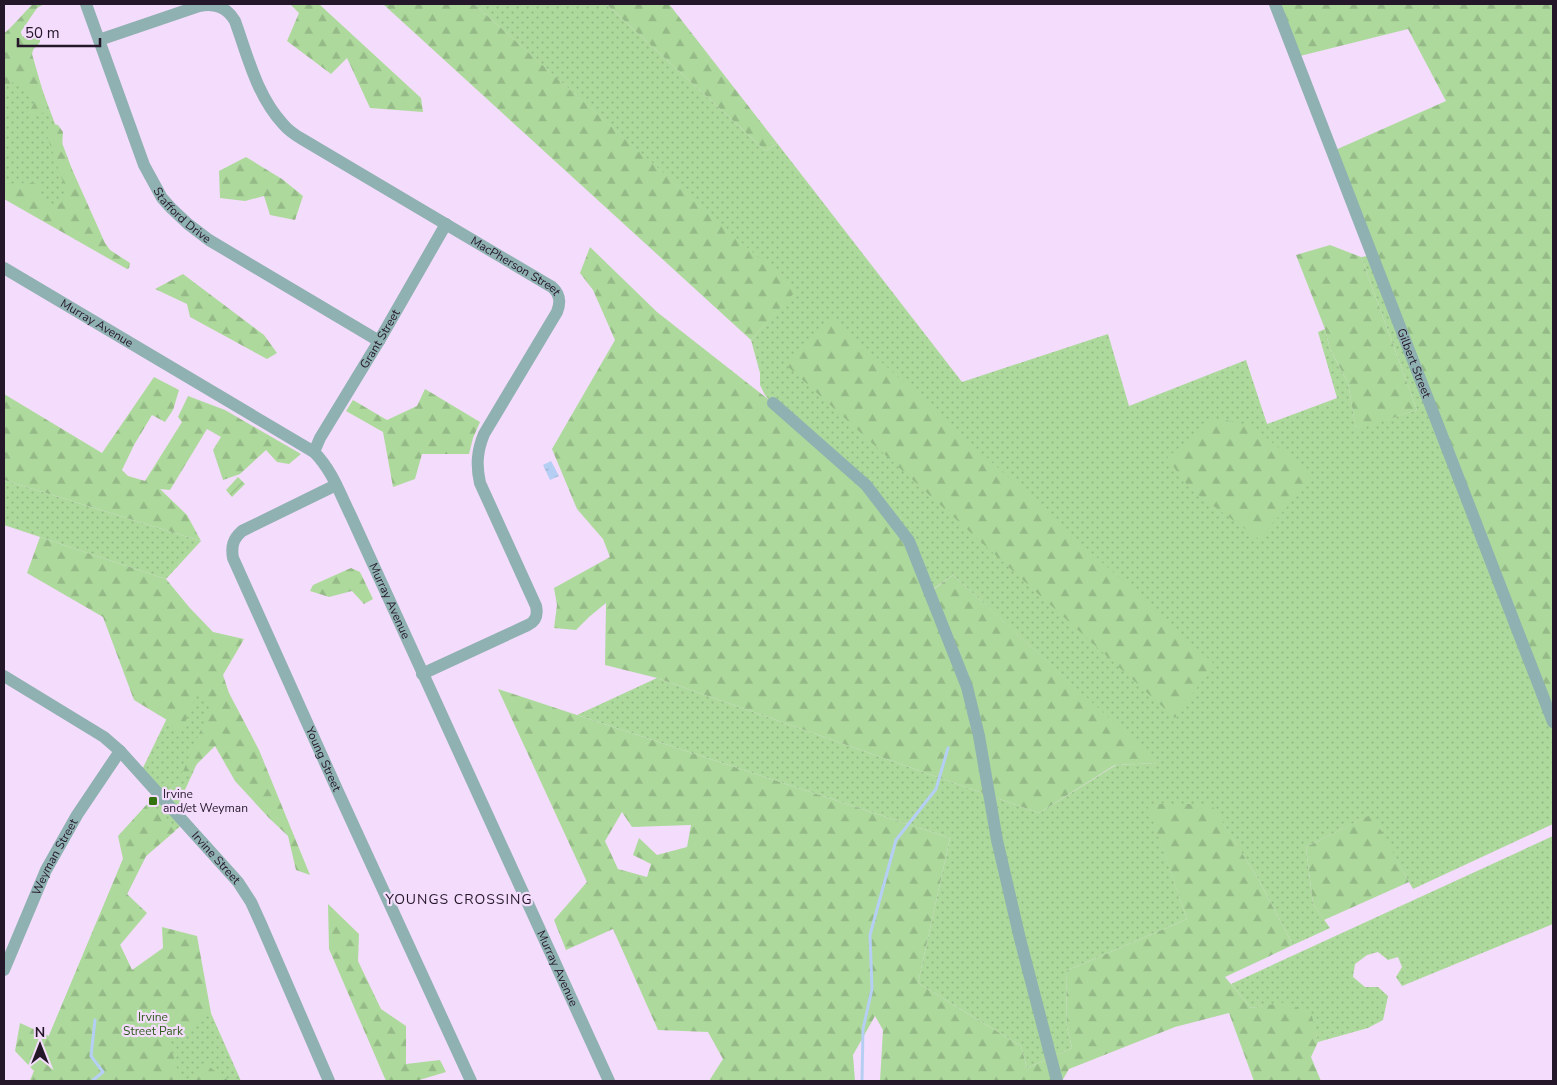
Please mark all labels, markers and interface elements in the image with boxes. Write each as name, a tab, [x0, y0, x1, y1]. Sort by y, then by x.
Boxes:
scale bar	[18, 15, 100, 47]
text: 50 m	[25, 23, 60, 43]
street label: Stafford Drive	[150, 184, 214, 247]
street label: MacPherson Street	[468, 233, 565, 299]
street label: Murray Avenue	[58, 295, 136, 351]
street label: Grant Street	[356, 306, 404, 372]
street label: Gilbert Street	[1393, 326, 1435, 401]
street label: Murray Avenue	[365, 560, 414, 641]
street label: Young Street	[301, 723, 345, 795]
place label: Irvine and/et Weyman	[163, 786, 248, 816]
marker: Irvine and/et Weyman	[147, 795, 159, 807]
street label: Weyman Street	[28, 815, 82, 898]
street label: Irvine Street	[188, 828, 245, 888]
district label: YOUNGS CROSSING	[384, 890, 533, 909]
street label: Murray Avenue	[533, 928, 582, 1009]
park label: Irvine Street Park	[123, 1009, 184, 1039]
north arrow	[15, 1020, 65, 1070]
text: N	[35, 1023, 45, 1042]

